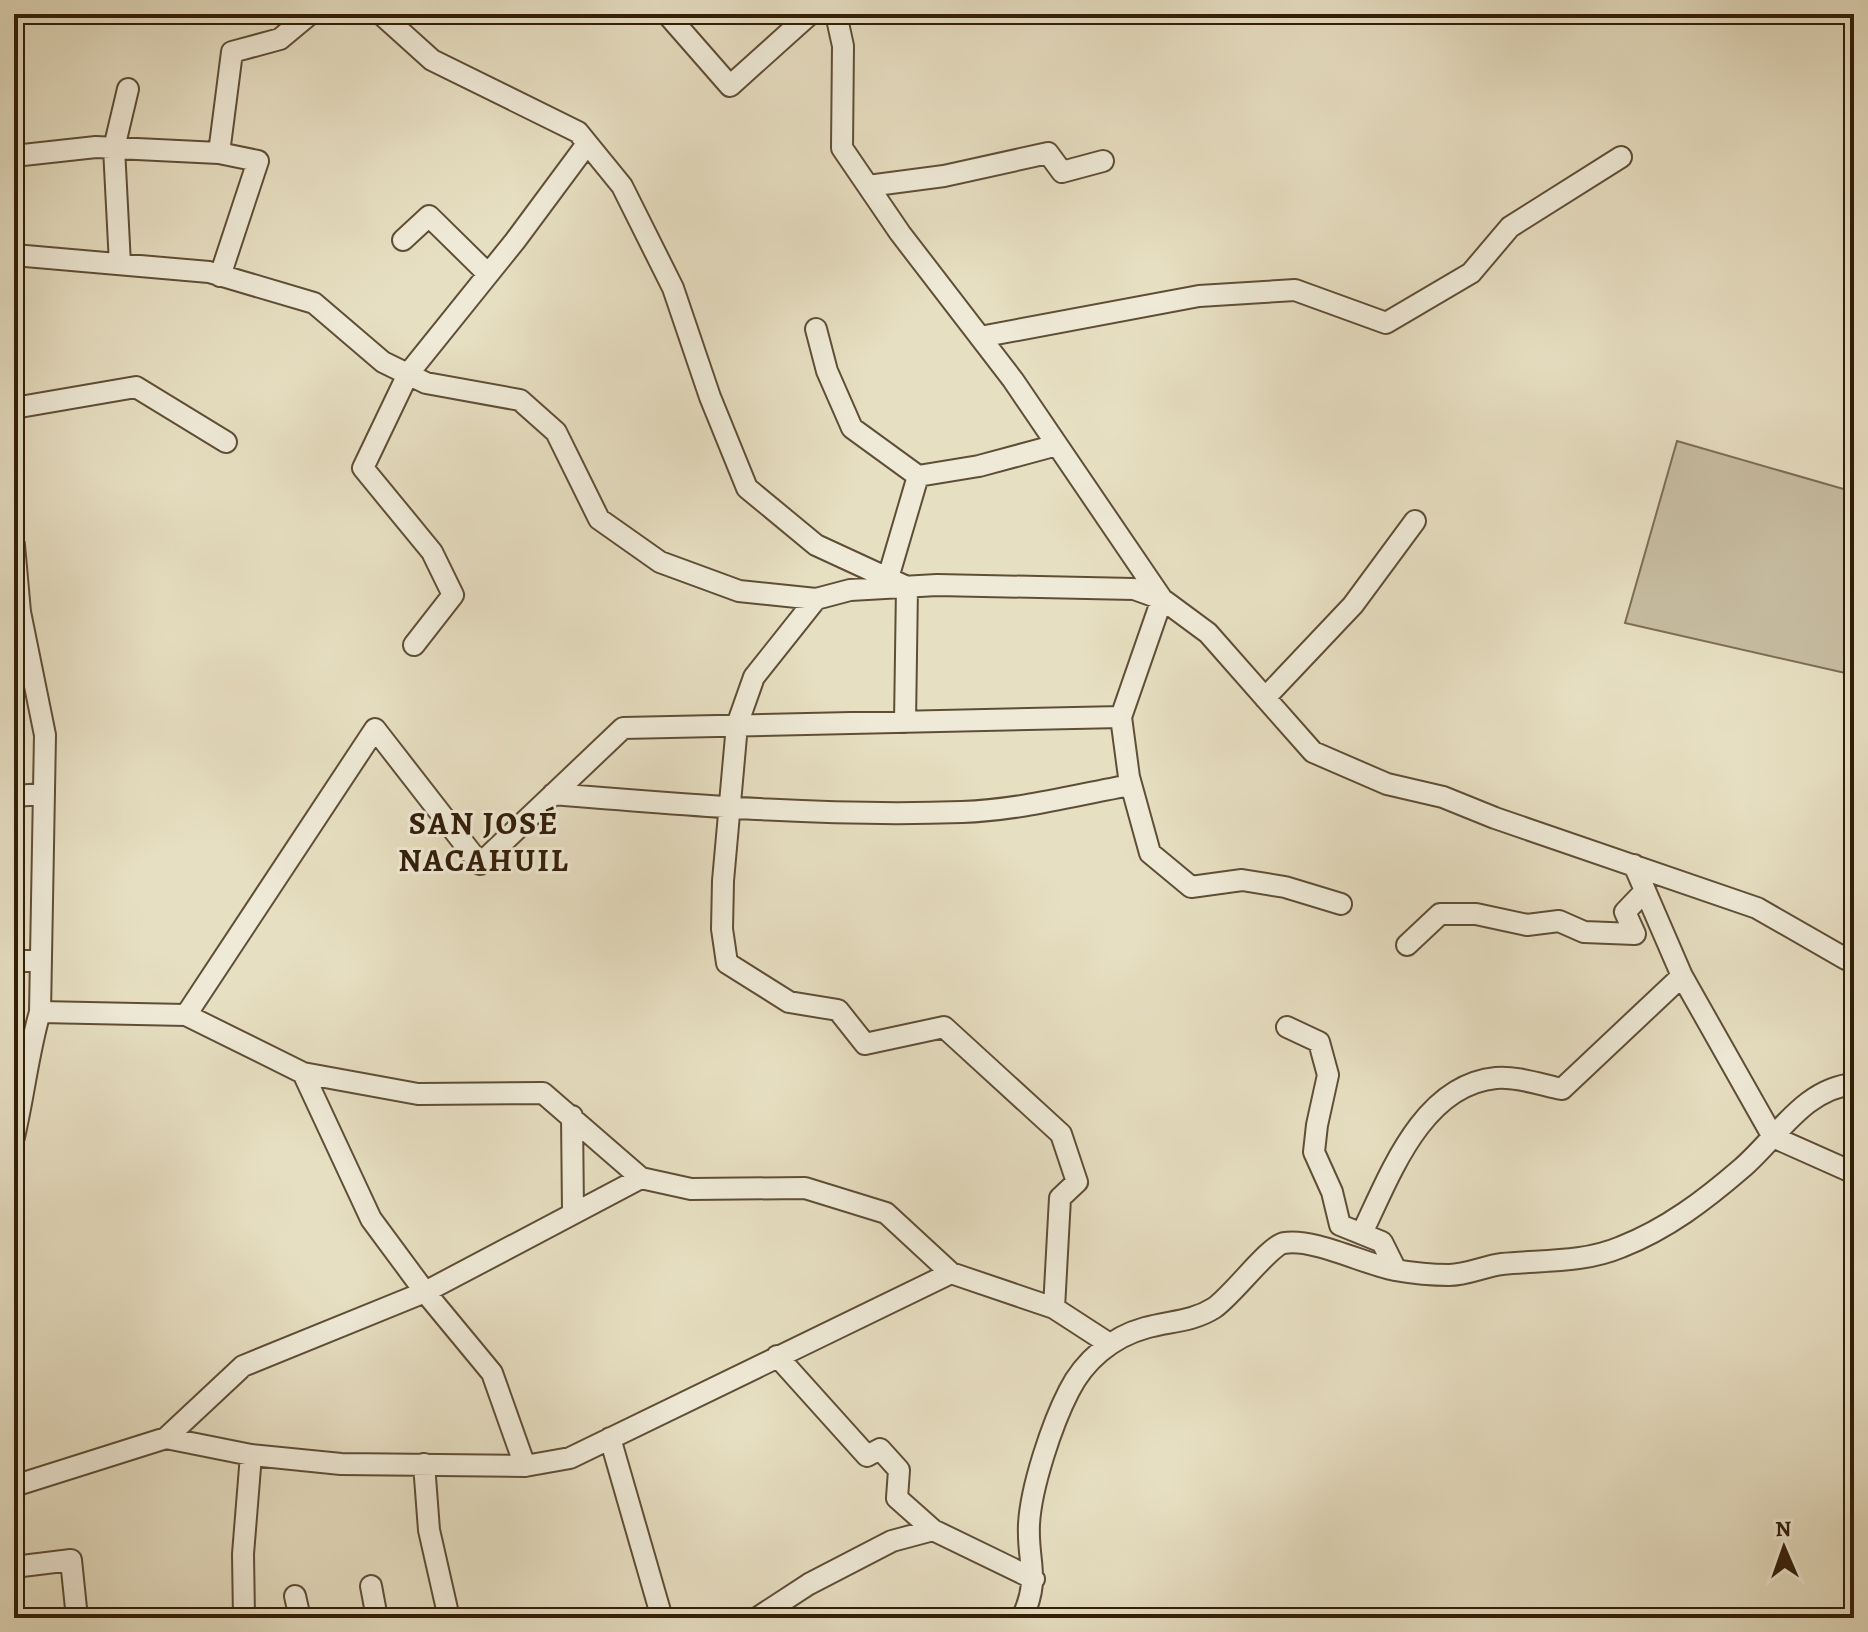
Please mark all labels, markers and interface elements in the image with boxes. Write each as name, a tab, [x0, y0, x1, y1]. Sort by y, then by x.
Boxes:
district label: SAN JOSÉ NACAHUIL	[398, 801, 570, 882]
north arrow	[1744, 1508, 1824, 1588]
text: N	[1775, 1514, 1792, 1544]

